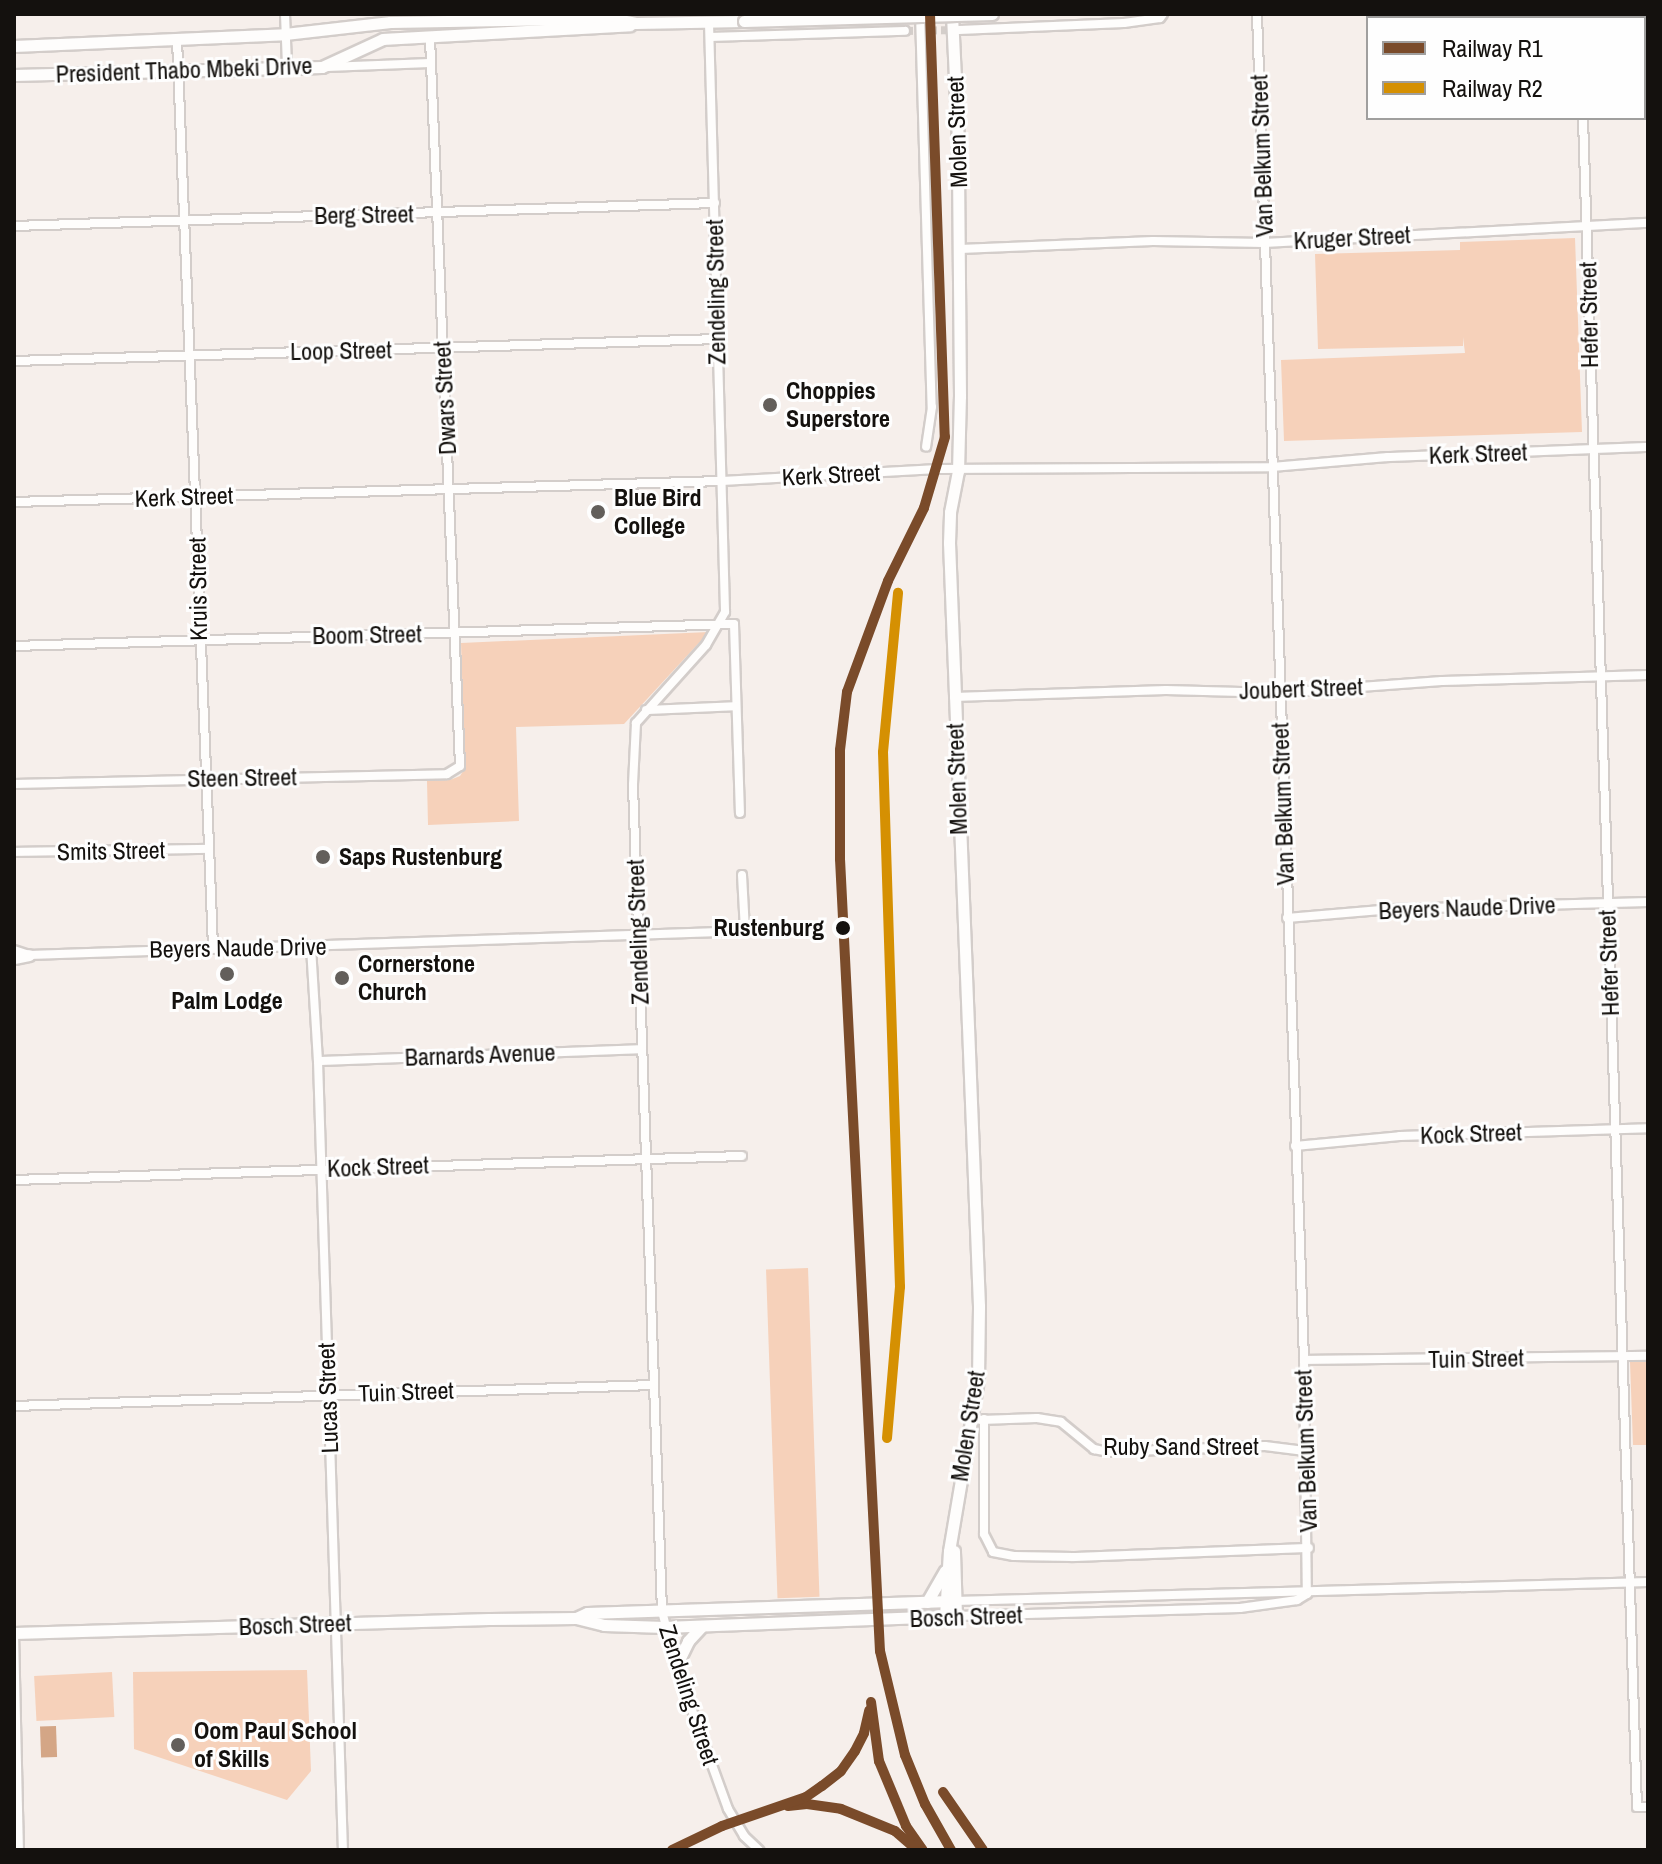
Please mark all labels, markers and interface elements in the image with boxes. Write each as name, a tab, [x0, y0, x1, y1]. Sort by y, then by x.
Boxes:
legend	[1366, 16, 1646, 120]
text: Railway R1	[1442, 32, 1543, 64]
street label: President Thabo Mbeki Drive	[55, 51, 313, 89]
text: Railway R2	[1442, 72, 1543, 104]
street label: Van Belkum Street	[1245, 74, 1279, 238]
street label: Molen Street	[941, 76, 973, 188]
street label: Berg Street	[314, 200, 414, 230]
street label: Zendeling Street	[700, 219, 732, 365]
street label: Kruger Street	[1293, 221, 1411, 255]
street label: Hefer Street	[1574, 262, 1604, 368]
street label: Loop Street	[290, 336, 392, 366]
street label: Dwars Street	[428, 340, 462, 456]
place label: Choppies Superstore	[786, 377, 890, 433]
marker: Choppies Superstore	[761, 396, 779, 414]
street label: Kerk Street	[1428, 438, 1528, 470]
street label: Kerk Street	[781, 458, 881, 492]
street label: Kerk Street	[134, 481, 234, 513]
place label: Blue Bird College	[614, 484, 701, 540]
marker: Blue Bird College	[589, 503, 607, 521]
street label: Kruis Street	[183, 537, 213, 641]
street label: Boom Street	[312, 620, 422, 650]
street label: Joubert Street	[1239, 672, 1363, 706]
street label: Van Belkum Street	[1266, 722, 1300, 886]
street label: Molen Street	[941, 723, 973, 835]
street label: Steen Street	[187, 763, 297, 793]
street label: Smits Street	[57, 836, 165, 866]
place label: Saps Rustenburg	[339, 843, 502, 871]
marker: Saps Rustenburg	[314, 848, 332, 866]
street label: Zendeling Street	[621, 859, 655, 1005]
street label: Beyers Naude Drive	[1378, 891, 1556, 925]
street label: Hefer Street	[1593, 909, 1625, 1017]
place label: Rustenburg	[714, 914, 824, 942]
marker: Rustenburg	[831, 916, 855, 940]
street label: Beyers Naude Drive	[149, 932, 327, 964]
place label: Cornerstone Church	[358, 950, 475, 1006]
marker: Palm Lodge	[218, 965, 236, 983]
marker: Cornerstone Church	[333, 969, 351, 987]
place label: Palm Lodge	[171, 987, 283, 1015]
street label: Barnards Avenue	[404, 1038, 556, 1072]
street label: Kock Street	[1420, 1118, 1522, 1150]
street label: Kock Street	[327, 1151, 429, 1183]
street label: Lucas Street	[312, 1342, 344, 1454]
street label: Tuin Street	[1428, 1344, 1524, 1374]
street label: Molen Street	[945, 1369, 991, 1483]
street label: Van Belkum Street	[1289, 1369, 1323, 1533]
street label: Tuin Street	[358, 1376, 454, 1408]
street label: Ruby Sand Street	[1103, 1433, 1259, 1461]
street label: Bosch Street	[909, 1601, 1023, 1633]
street label: Bosch Street	[238, 1609, 352, 1641]
street label: Zendeling Street	[653, 1621, 725, 1769]
place label: Oom Paul School of Skills	[194, 1717, 357, 1773]
marker: Oom Paul School of Skills	[169, 1736, 187, 1754]

